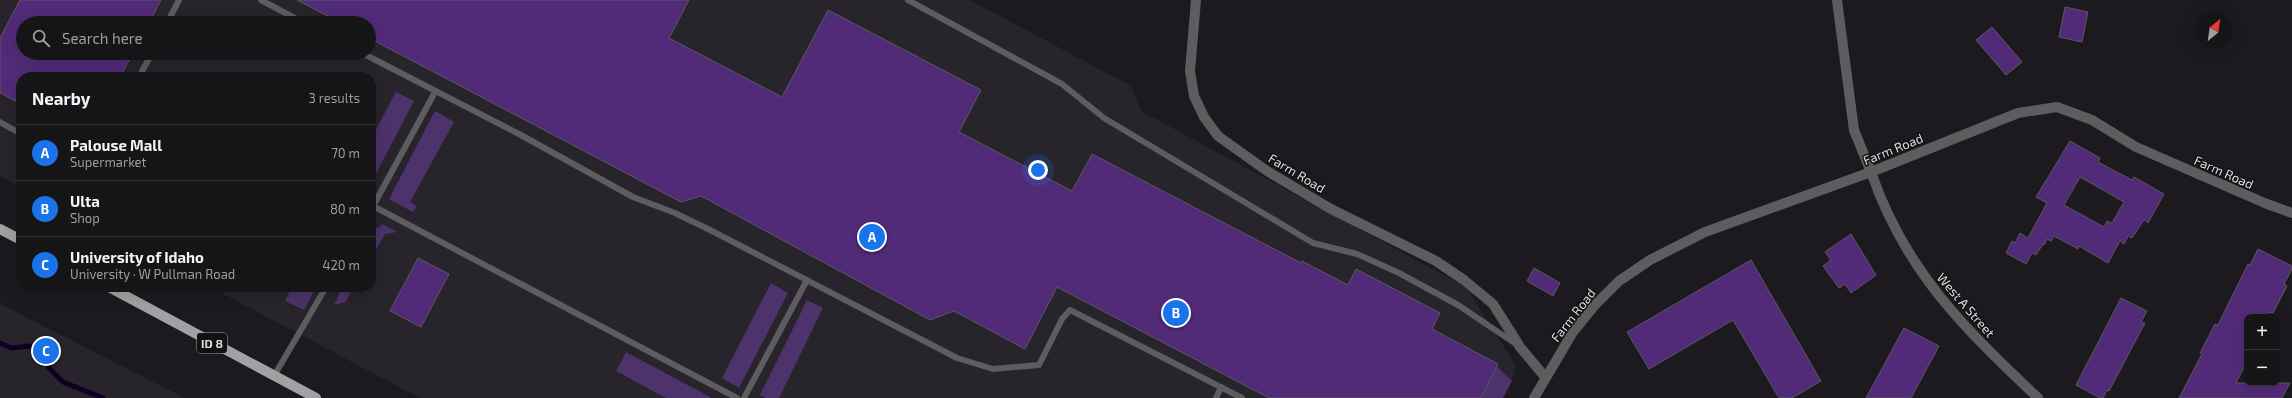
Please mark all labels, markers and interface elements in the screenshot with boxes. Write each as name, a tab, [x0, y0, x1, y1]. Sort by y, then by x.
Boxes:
north arrow	[2196, 12, 2232, 48]
search box	[16, 16, 376, 60]
icon: search	[30, 27, 52, 49]
text: Search here	[62, 29, 143, 47]
text: Nearby	[32, 88, 90, 108]
text: 3 results	[309, 90, 360, 106]
street label: Farm Road	[1861, 130, 1925, 168]
text: Palouse Mall	[70, 136, 162, 154]
text: A	[41, 145, 49, 161]
text: 70 m	[331, 145, 360, 161]
street label: Farm Road	[1266, 150, 1328, 196]
street label: Farm Road	[2192, 152, 2256, 192]
text: Supermarket	[70, 154, 147, 170]
your location	[1028, 160, 1048, 180]
text: Ulta	[70, 192, 100, 210]
text: B	[41, 201, 49, 217]
text: 80 m	[330, 201, 360, 217]
text: Shop	[70, 210, 100, 226]
pin: A	[859, 222, 885, 252]
text: University of Idaho	[70, 248, 204, 266]
text: C	[41, 257, 49, 273]
text: 420 m	[323, 257, 360, 273]
text: University · W Pullman Road	[70, 266, 235, 282]
street label: West A Street	[1934, 270, 1998, 340]
street label: Farm Road	[1547, 285, 1599, 345]
pin: B	[1163, 298, 1189, 328]
map controls	[2244, 314, 2280, 386]
button: +	[2244, 314, 2280, 350]
road number: ID 8	[197, 333, 227, 353]
pin: C	[33, 336, 59, 366]
button: −	[2244, 350, 2280, 386]

